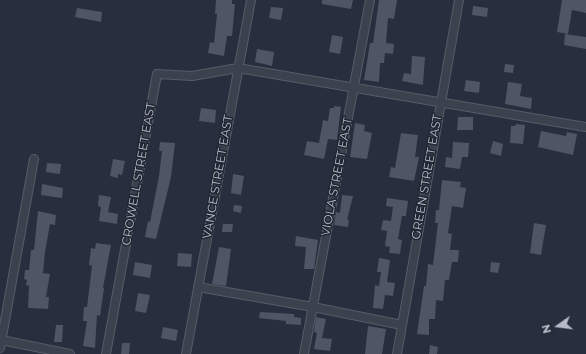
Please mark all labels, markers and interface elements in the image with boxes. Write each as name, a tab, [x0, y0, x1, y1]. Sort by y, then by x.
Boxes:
street label: CROWELL STREET EAST	[119, 101, 159, 247]
street label: GREEN STREET EAST	[409, 113, 445, 241]
street label: VANCE STREET EAST	[200, 114, 236, 240]
street label: VIOLA STREET EAST	[318, 117, 356, 237]
north arrow	[538, 306, 578, 346]
text: N	[538, 323, 554, 335]

